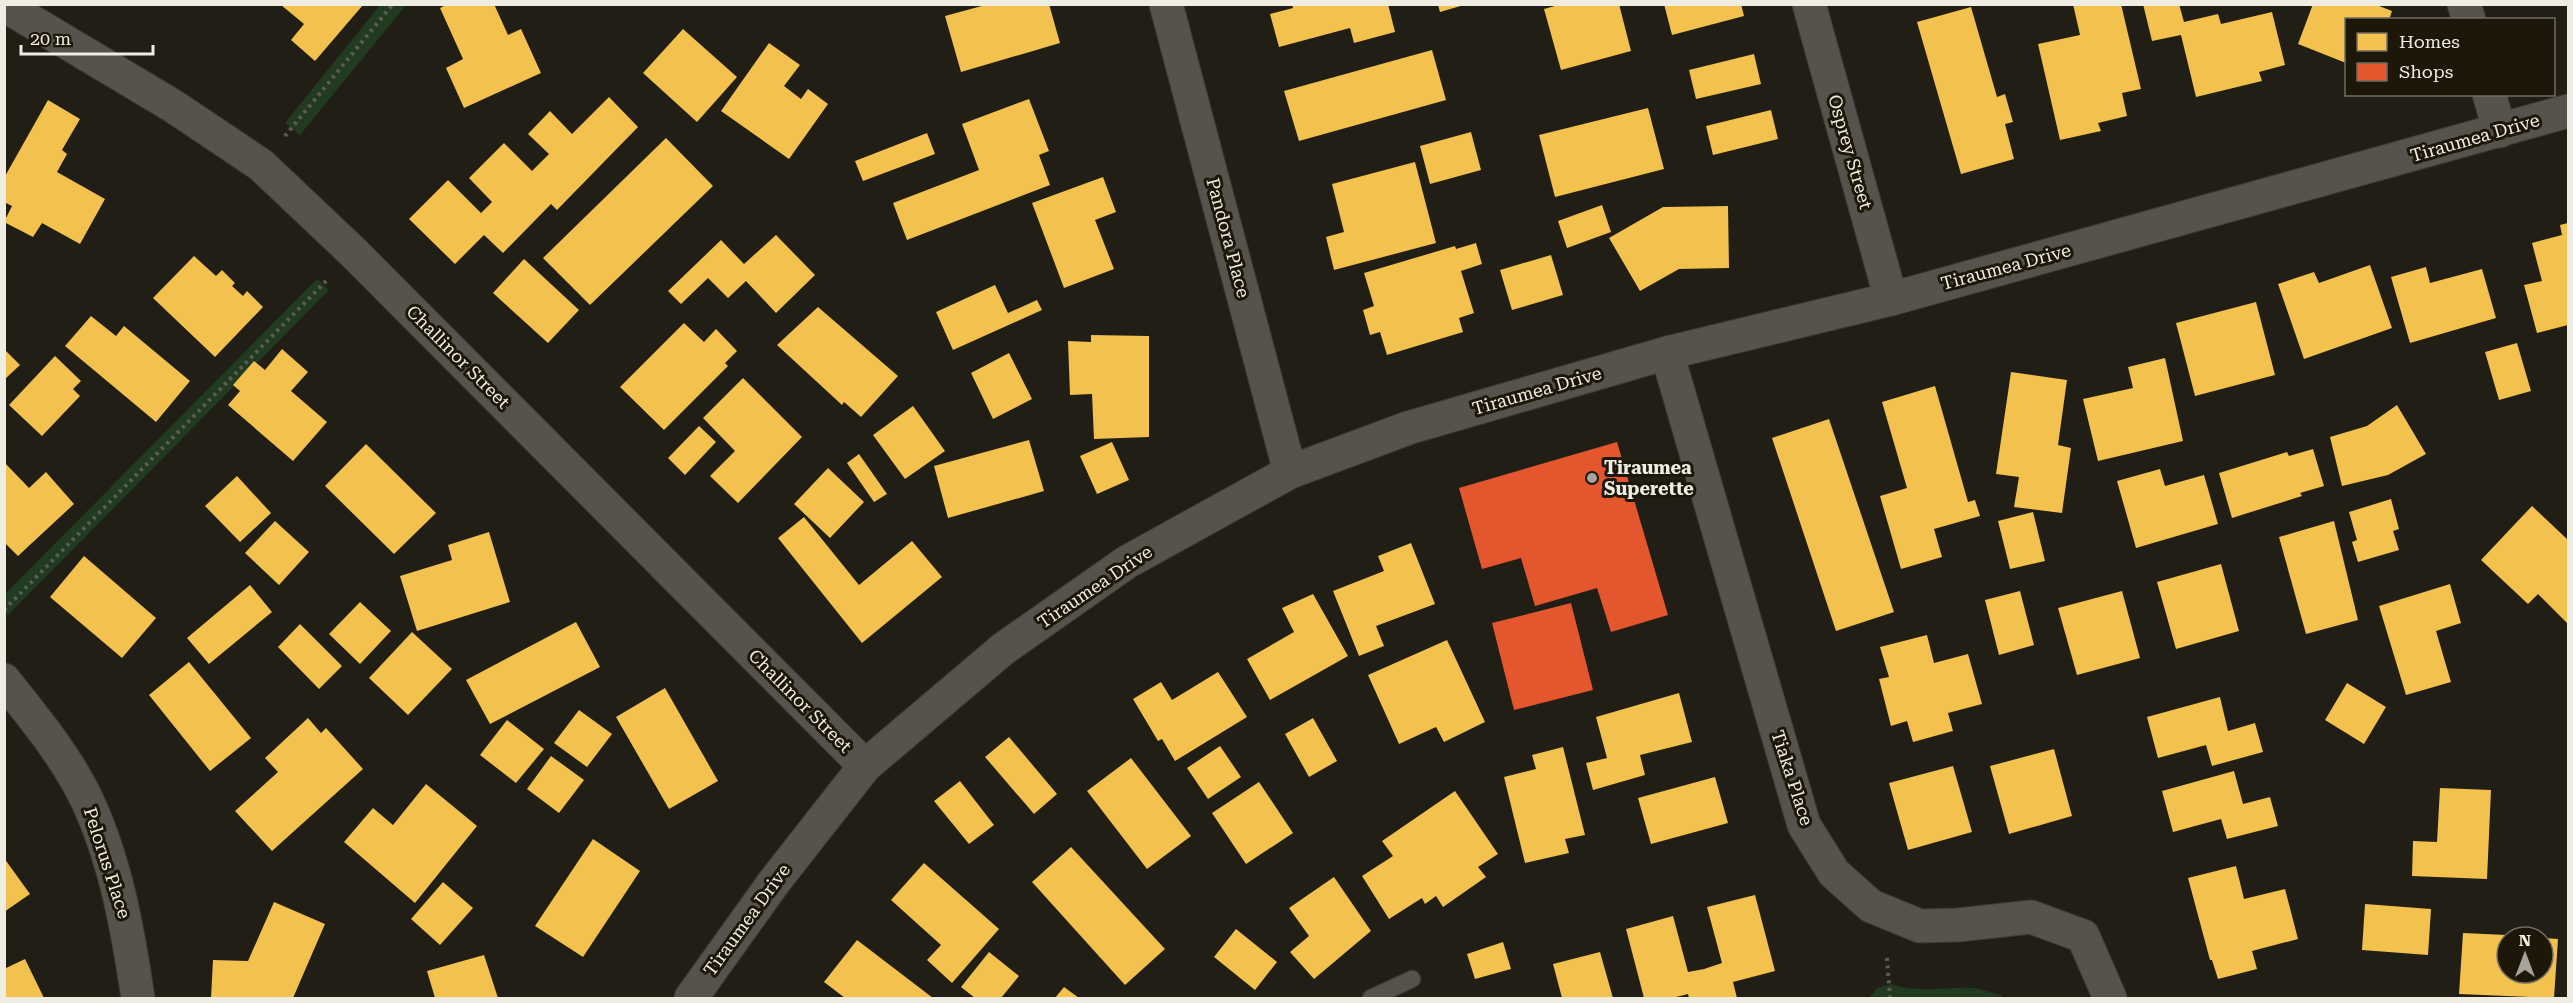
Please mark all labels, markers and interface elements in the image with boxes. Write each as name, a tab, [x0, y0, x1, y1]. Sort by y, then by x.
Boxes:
scale bar	[21, 18, 153, 56]
legend	[2345, 18, 2555, 96]
text: 20 m	[30, 28, 71, 49]
text: Homes	[2399, 31, 2460, 52]
text: Shops	[2399, 61, 2453, 82]
street label: Osprey Street	[1824, 92, 1877, 212]
street label: Tiraumea Drive	[2408, 109, 2542, 166]
street label: Pandora Place	[1202, 176, 1255, 300]
street label: Tiraumea Drive	[1939, 239, 2073, 294]
street label: Challinor Street	[402, 301, 515, 413]
street label: Tiraumea Drive	[1470, 362, 1604, 419]
place label: Tiraumea Superette	[1604, 457, 1694, 499]
marker: Tiraumea Superette	[1585, 471, 1599, 485]
street label: Tiraumea Drive	[1034, 541, 1156, 633]
street label: Challinor Street	[744, 645, 857, 757]
street label: Tiaka Place	[1767, 727, 1818, 828]
street label: Pelorus Place	[80, 805, 135, 921]
street label: Tiraumea Drive	[699, 859, 794, 980]
north arrow	[2495, 925, 2555, 985]
text: N	[2519, 931, 2531, 950]

